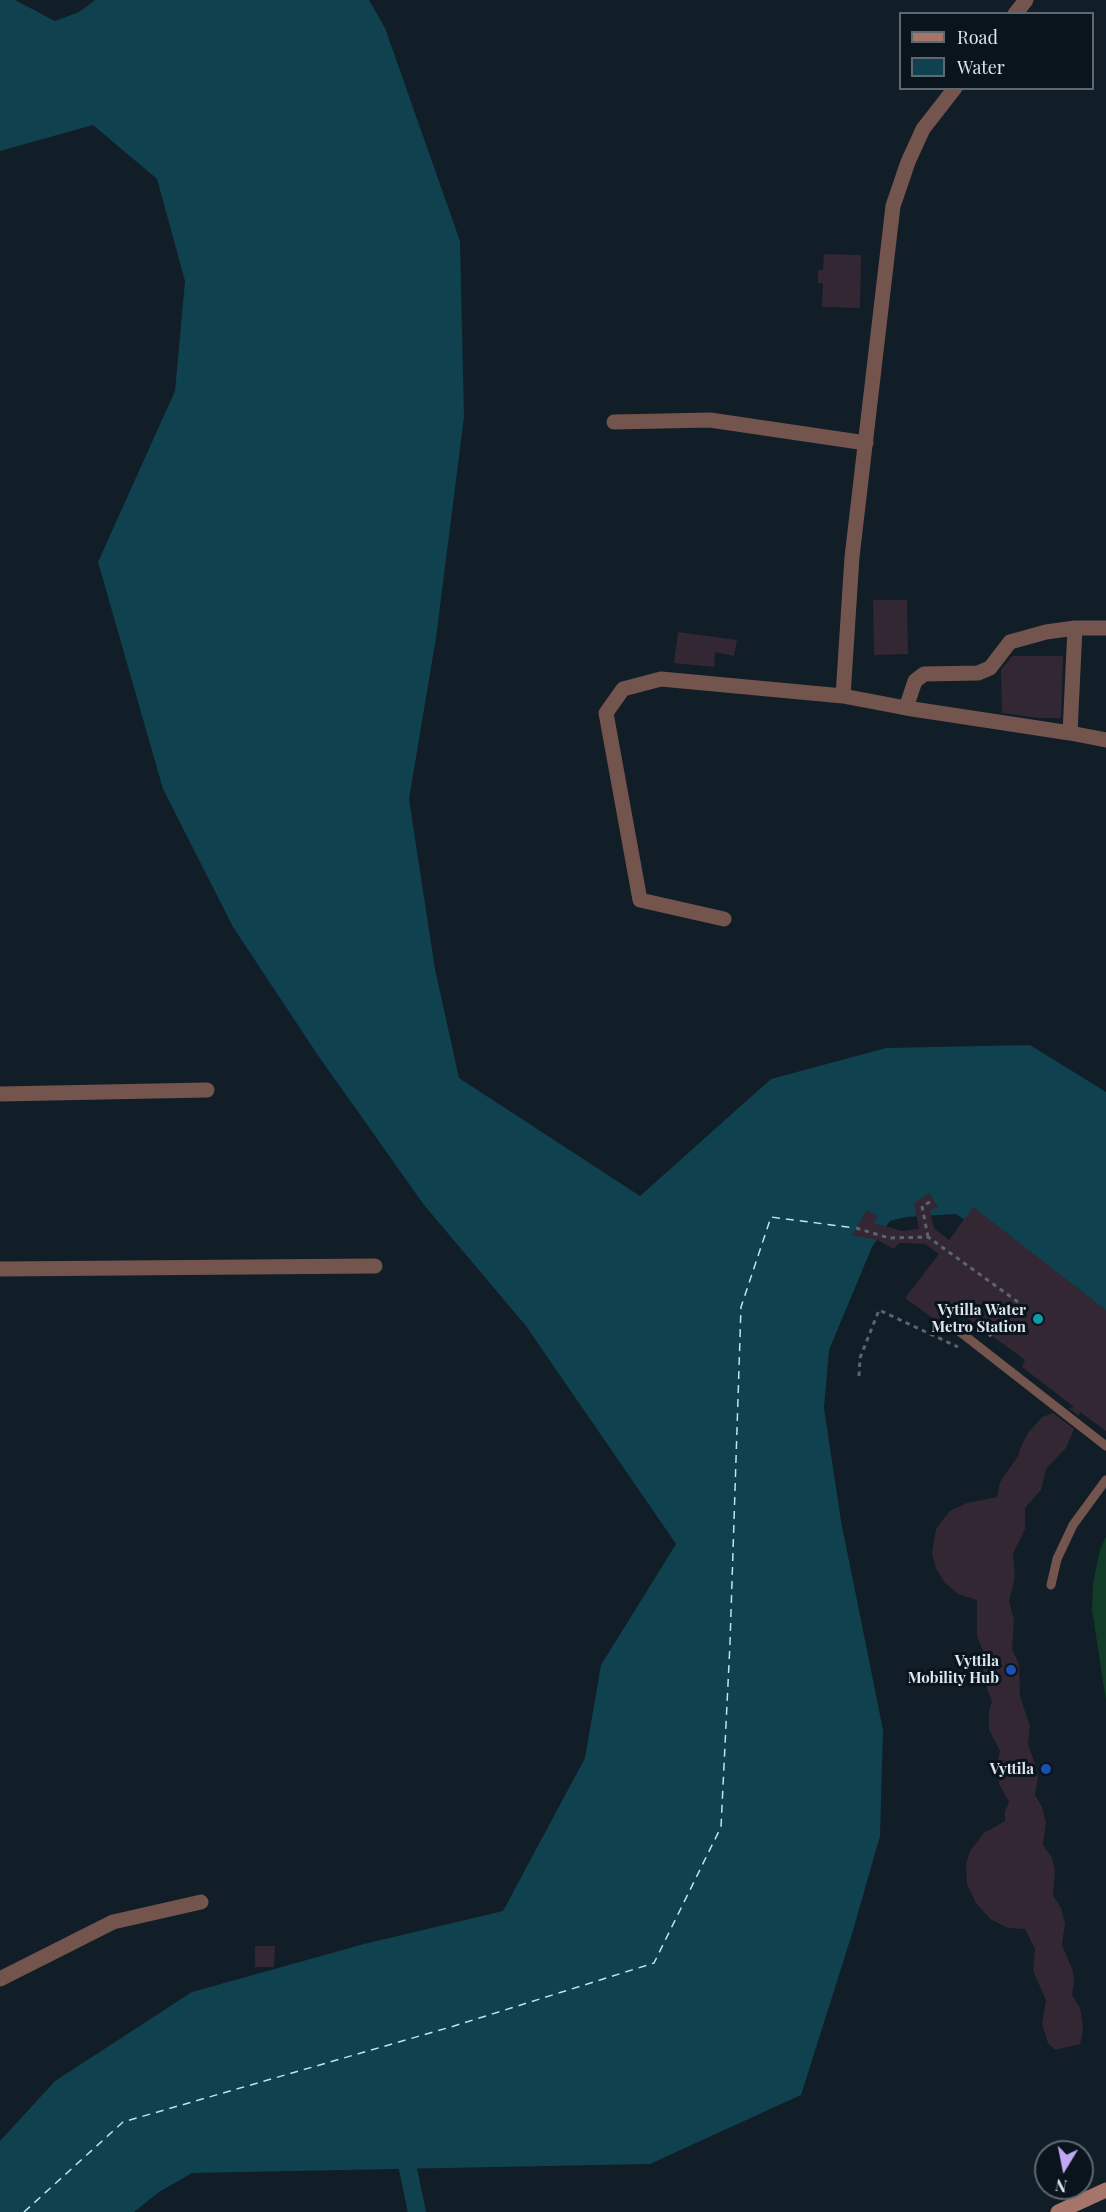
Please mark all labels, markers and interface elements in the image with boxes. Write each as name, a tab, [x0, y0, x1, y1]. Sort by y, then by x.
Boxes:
legend	[899, 12, 1094, 90]
text: Road	[957, 25, 998, 49]
text: Water	[957, 55, 1005, 79]
place label: Vytilla Water Metro Station	[931, 1301, 1026, 1336]
marker: Vytilla Water Metro Station	[1031, 1312, 1045, 1326]
place label: Vyttila Mobility Hub	[908, 1652, 999, 1687]
marker: Vyttila Mobility Hub	[1004, 1663, 1018, 1677]
place label: Vyttila	[990, 1760, 1034, 1778]
marker: Vyttila	[1039, 1762, 1053, 1776]
north arrow	[1034, 2140, 1094, 2200]
text: N	[1054, 2175, 1069, 2198]

